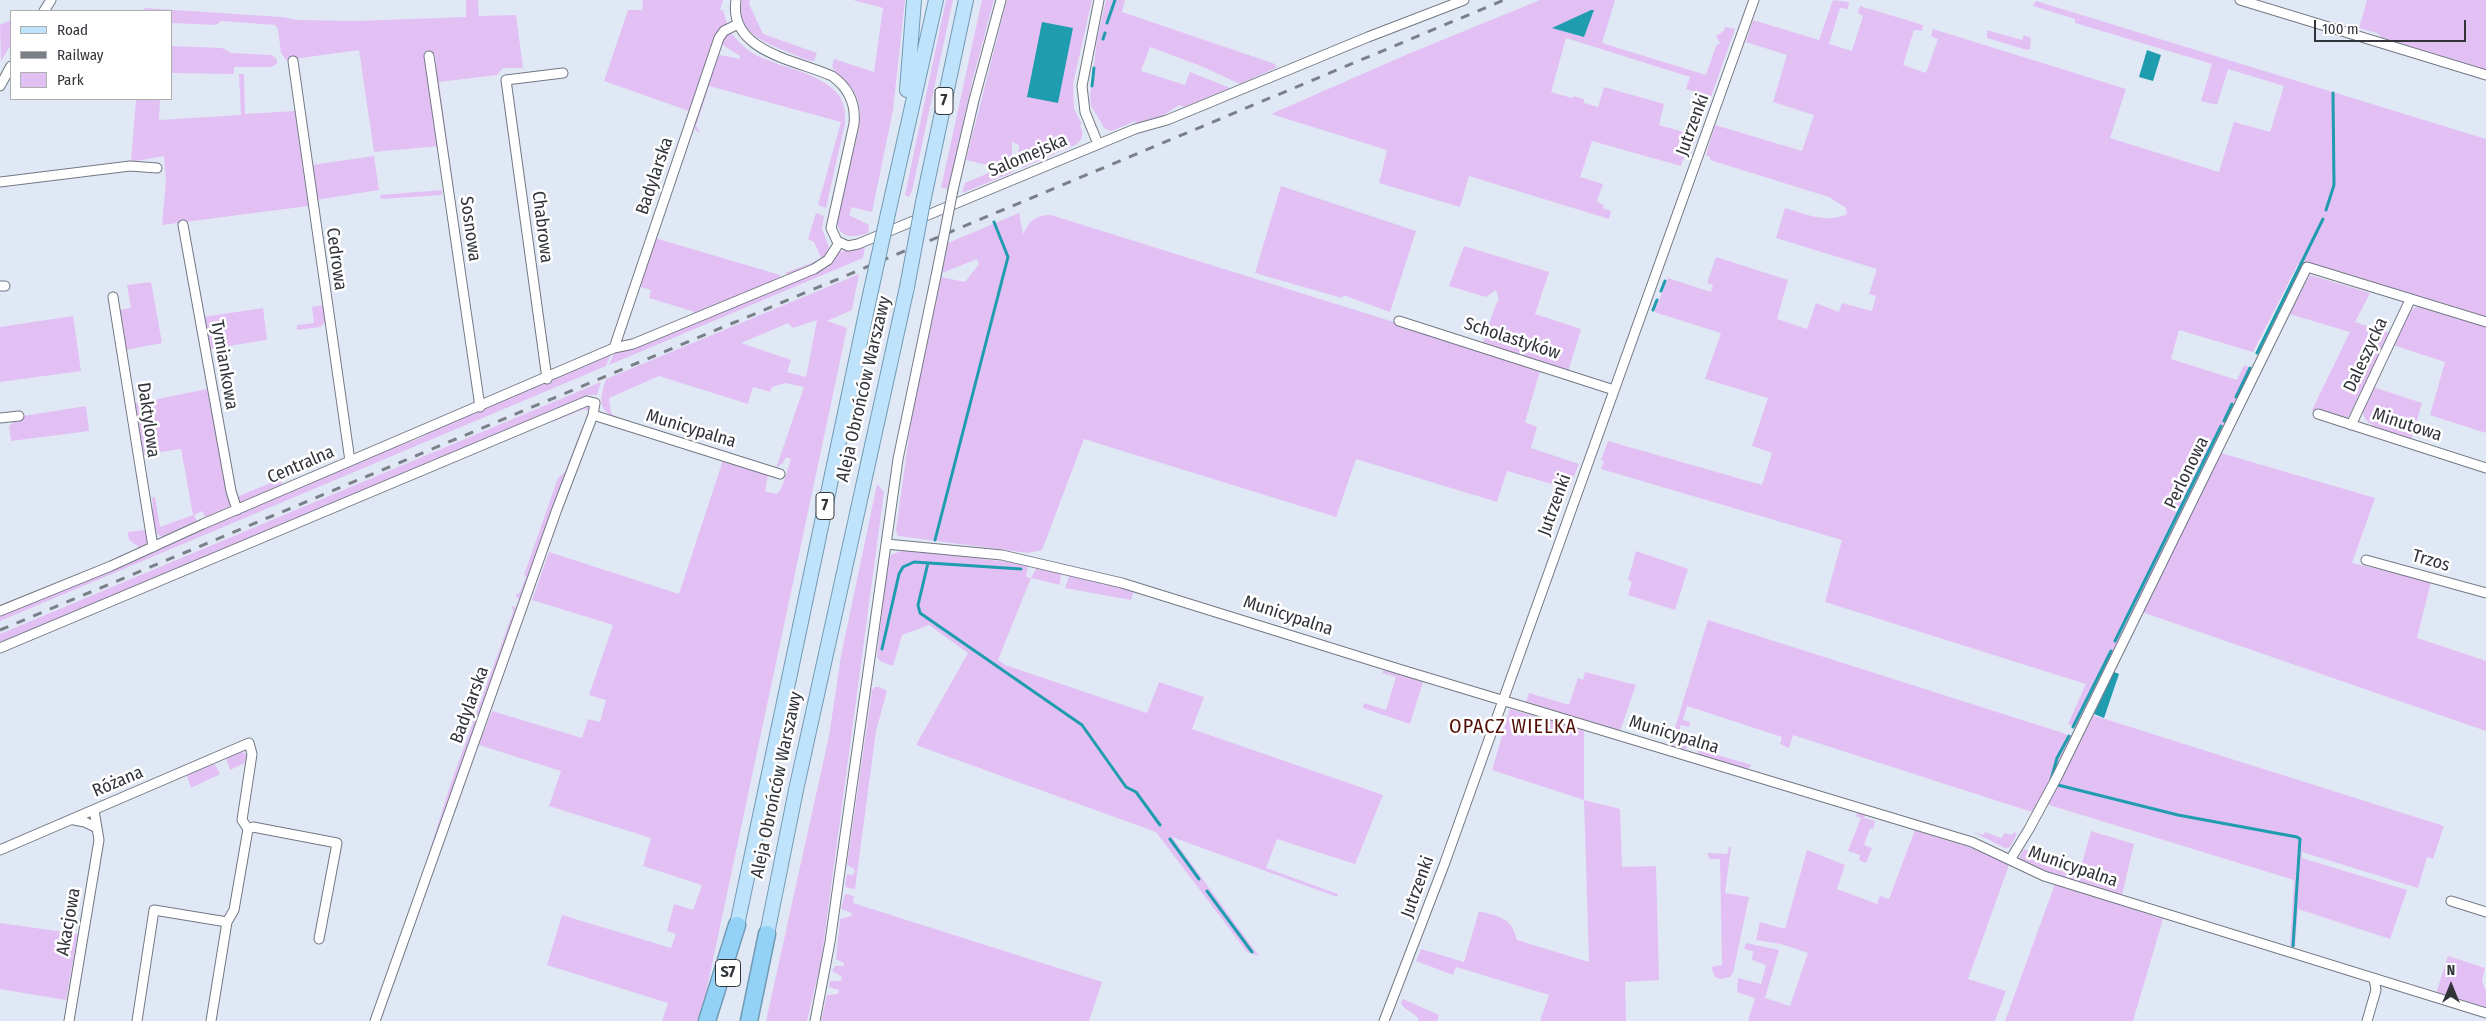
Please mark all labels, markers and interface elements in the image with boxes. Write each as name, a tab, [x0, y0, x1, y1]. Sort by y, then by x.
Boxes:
legend	[10, 10, 172, 100]
scale bar	[2316, 10, 2468, 42]
text: 100 m	[2322, 20, 2359, 38]
text: Road	[57, 21, 88, 39]
text: Railway	[57, 46, 104, 64]
text: Park	[57, 71, 84, 89]
road number: 7	[935, 88, 953, 114]
street label: Jutrzenki	[1672, 91, 1714, 159]
street label: Salomejska	[985, 130, 1071, 182]
street label: Badylarska	[632, 134, 678, 218]
street label: Chabrowa	[527, 190, 557, 264]
street label: Sosnowa	[455, 195, 485, 263]
street label: Cedrowa	[321, 226, 351, 292]
street label: Aleja Obrońców Warszawy	[832, 294, 896, 484]
street label: Scholastyków	[1461, 313, 1563, 365]
street label: Daleszycka	[2339, 314, 2393, 396]
street label: Tymiankowa	[206, 319, 242, 411]
street label: Daktylowa	[132, 381, 164, 459]
street label: Minutowa	[2370, 404, 2444, 446]
street label: Municypalna	[643, 405, 739, 453]
street label: Perlonowa	[2160, 433, 2214, 513]
street label: Centralna	[264, 441, 338, 489]
street label: Jutrzenki	[1534, 471, 1576, 539]
road number: 7	[816, 492, 834, 520]
street label: Trzos	[2410, 545, 2452, 577]
street label: Municypalna	[1240, 591, 1336, 641]
street label: Badylarska	[446, 663, 494, 747]
street label: Aleja Obrońców Warszawy	[747, 690, 807, 880]
street label: Municypalna	[1626, 711, 1722, 759]
district label: OPACZ WIELKA	[1448, 715, 1578, 739]
street label: Różana	[89, 762, 147, 802]
street label: Municypalna	[2025, 842, 2121, 892]
street label: Jutrzenki	[1397, 853, 1439, 921]
street label: Akacjowa	[52, 886, 86, 958]
road number: S7	[716, 960, 740, 986]
north arrow	[2426, 961, 2476, 1011]
text: N	[2447, 962, 2455, 979]

